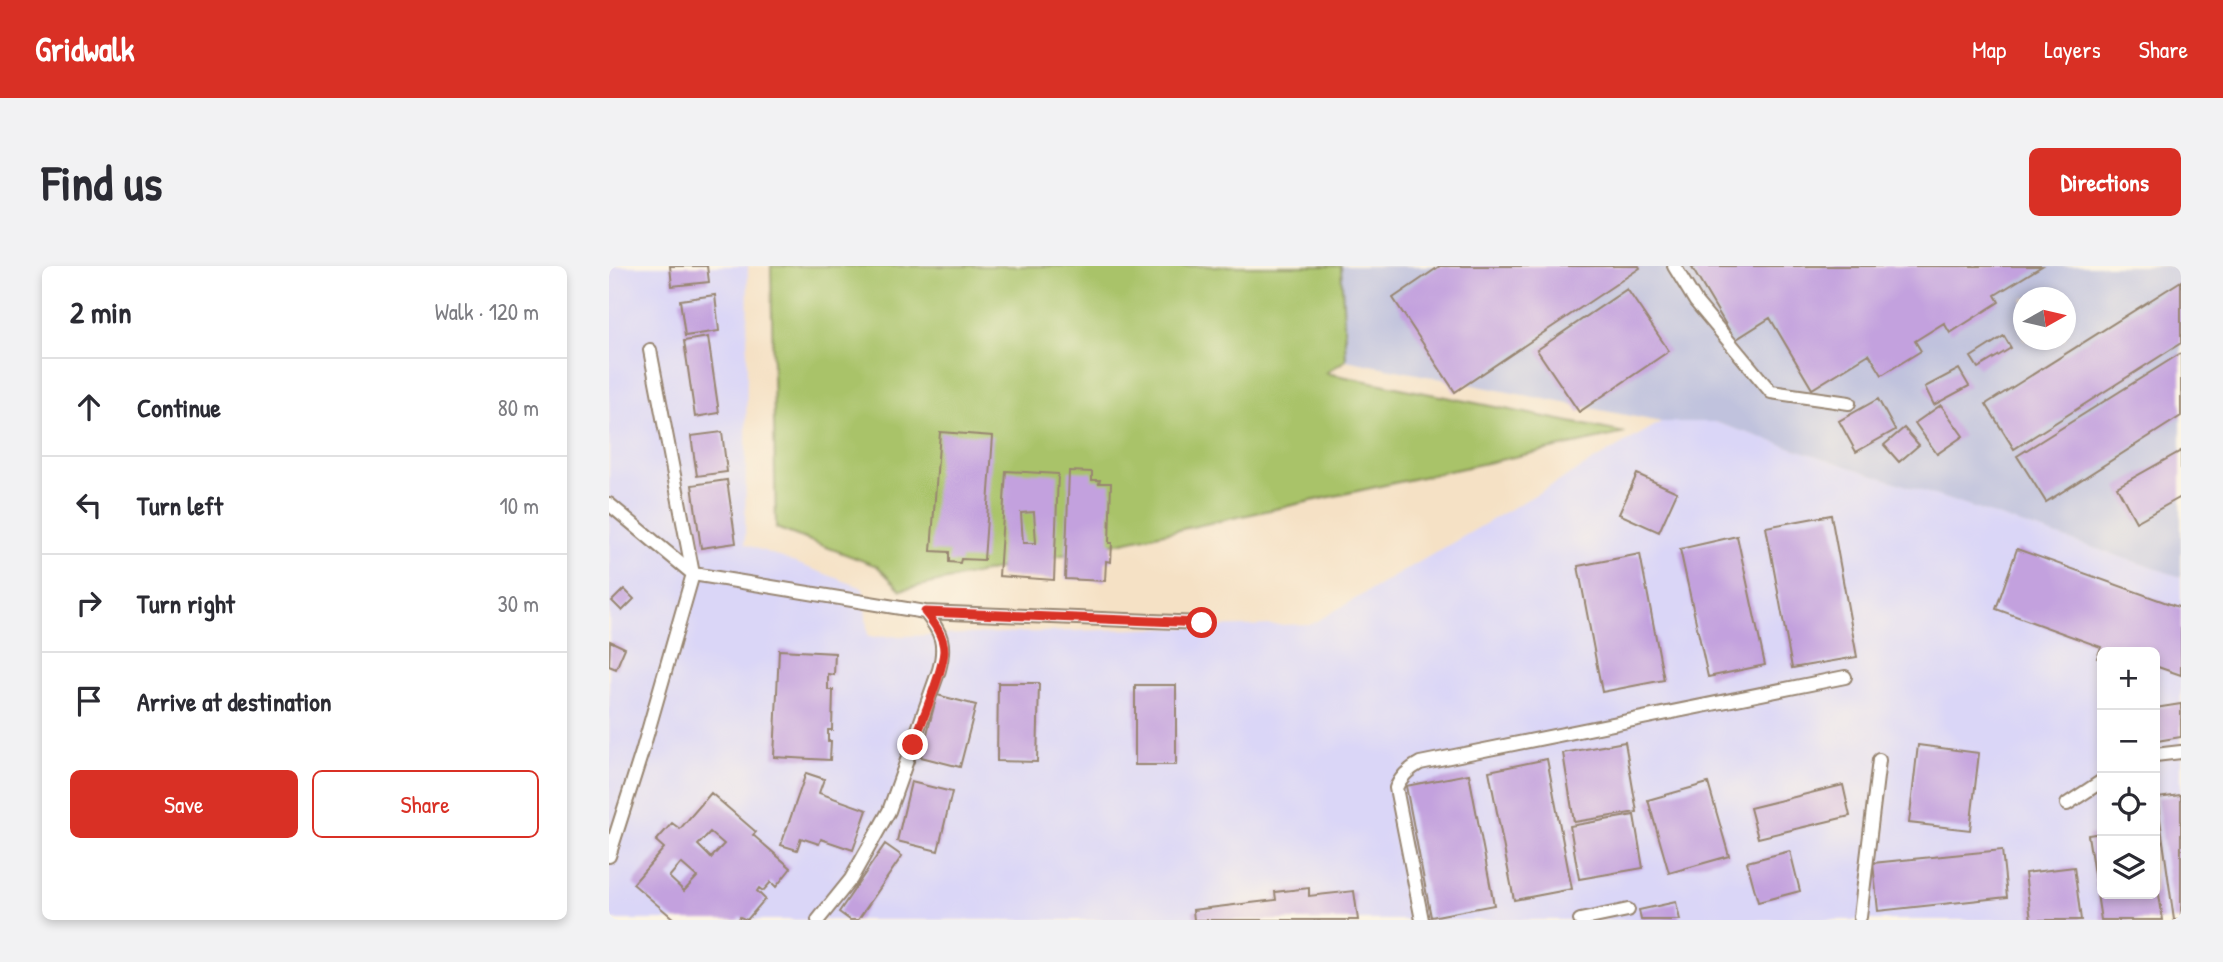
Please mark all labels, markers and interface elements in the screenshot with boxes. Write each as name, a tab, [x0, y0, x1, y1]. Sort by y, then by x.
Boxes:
text: Gridwalk	[35, 27, 135, 71]
text: Map	[1972, 33, 2006, 65]
text: Layers	[2044, 33, 2101, 65]
text: Share	[2139, 33, 2188, 65]
button: Directions	[2029, 148, 2181, 216]
text: Find us	[42, 149, 162, 215]
north arrow	[2013, 287, 2076, 350]
text: 2 min	[70, 292, 132, 332]
text: Walk · 120 m	[435, 296, 539, 327]
icon: ahead	[70, 388, 108, 426]
text: Continue	[137, 390, 221, 425]
text: 80 m	[498, 392, 539, 423]
icon: left	[70, 486, 108, 524]
text: Turn left	[137, 488, 223, 523]
text: 10 m	[499, 490, 539, 521]
icon: right	[70, 584, 108, 622]
text: Turn right	[137, 586, 235, 621]
text: 30 m	[497, 588, 539, 619]
route start	[1186, 607, 1217, 638]
map controls	[2097, 647, 2160, 899]
button: +	[2097, 647, 2160, 710]
icon: arrive	[70, 682, 108, 720]
text: Arrive at destination	[137, 684, 332, 719]
button: −	[2097, 710, 2160, 773]
route end	[897, 729, 928, 760]
button: Save	[70, 770, 298, 838]
button: Share	[312, 770, 539, 838]
button: locate	[2097, 773, 2160, 836]
button: layers	[2097, 836, 2160, 899]

